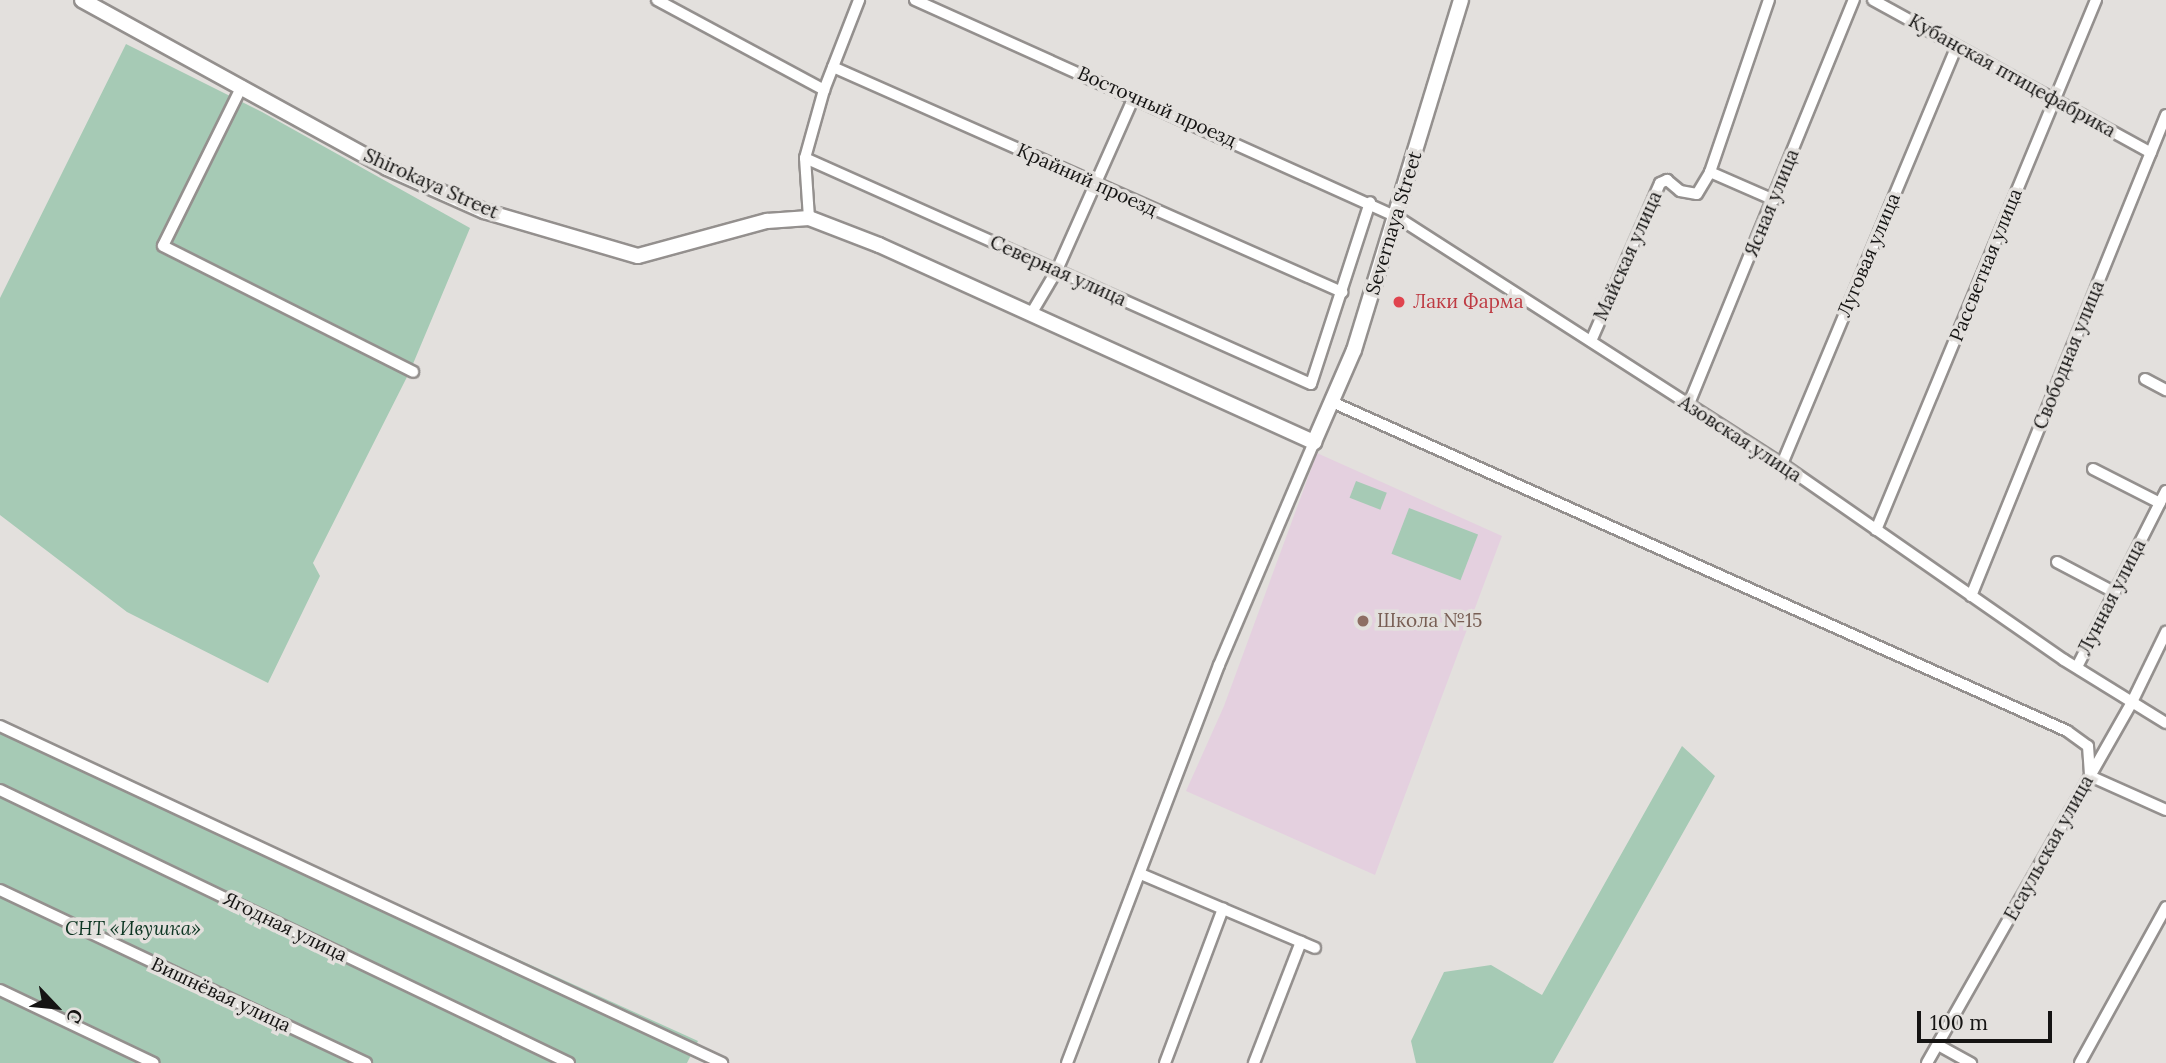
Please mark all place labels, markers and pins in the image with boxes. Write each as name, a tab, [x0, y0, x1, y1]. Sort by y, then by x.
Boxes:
place label: Лаки Фарма	[1413, 291, 1524, 313]
marker: Лаки Фарма	[1391, 294, 1407, 310]
place label: Школа №15	[1377, 610, 1482, 632]
marker: Школа №15	[1355, 613, 1371, 629]

